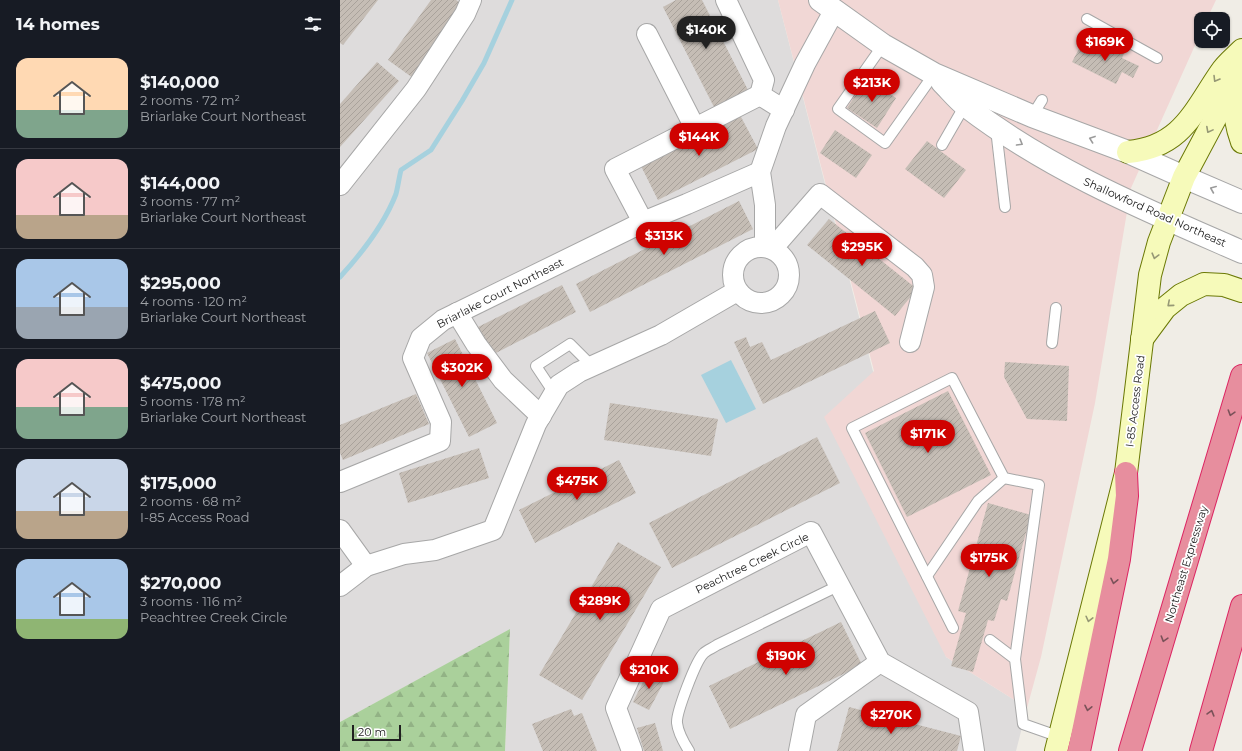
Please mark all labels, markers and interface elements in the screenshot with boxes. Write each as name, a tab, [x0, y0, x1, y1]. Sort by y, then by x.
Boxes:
map controls	[1194, 12, 1230, 48]
button: locate	[1194, 12, 1230, 48]
icon: filters	[302, 13, 324, 35]
text: 14 homes	[16, 14, 100, 34]
pin: $140K	[678, 16, 734, 50]
text: $140K	[686, 21, 726, 37]
pin: $169K	[1077, 28, 1133, 62]
text: $169K	[1085, 33, 1125, 49]
pin: $213K	[844, 69, 900, 103]
text: $140,000	[140, 72, 219, 92]
icon: home	[48, 74, 96, 122]
text: $213K	[853, 74, 891, 90]
one-way arrow	[1214, 75, 1221, 82]
text: 2 rooms · 72 m²	[140, 92, 240, 108]
text: Briarlake Court Northeast	[140, 108, 306, 124]
pin: $144K	[671, 123, 727, 157]
one-way arrow	[1207, 125, 1214, 133]
text: $144K	[679, 128, 719, 144]
one-way arrow	[1088, 135, 1095, 143]
one-way arrow	[1016, 139, 1023, 146]
text: $144,000	[140, 173, 220, 193]
street label: Shallowford Road Northeast	[1081, 174, 1229, 250]
icon: home	[48, 175, 96, 223]
one-way arrow	[1209, 186, 1216, 194]
text: 3 rooms · 77 m²	[140, 193, 240, 209]
text: Briarlake Court Northeast	[140, 209, 306, 225]
pin: $313K	[636, 222, 692, 256]
text: $313K	[645, 227, 683, 243]
pin: $295K	[834, 233, 890, 267]
text: $295K	[841, 238, 883, 254]
one-way arrow	[1151, 253, 1160, 260]
street label: Briarlake Court Northeast	[434, 255, 566, 331]
text: $295,000	[140, 273, 221, 293]
icon: home	[48, 275, 96, 323]
text: 4 rooms · 120 m²	[140, 293, 247, 309]
one-way arrow	[1168, 299, 1175, 306]
text: Briarlake Court Northeast	[140, 309, 306, 325]
pin: $302K	[434, 354, 490, 388]
street label: I-85 Access Road	[1122, 354, 1148, 448]
text: $302K	[441, 359, 483, 375]
text: $475,000	[140, 373, 221, 393]
icon: home	[48, 375, 96, 423]
text: 5 rooms · 178 m²	[140, 393, 246, 409]
text: Briarlake Court Northeast	[140, 409, 306, 425]
one-way arrow	[1227, 410, 1236, 417]
pin: $171K	[900, 420, 956, 454]
text: $171K	[910, 425, 946, 441]
pin: $475K	[549, 467, 605, 501]
text: $475K	[556, 472, 598, 488]
text: $175,000	[140, 473, 217, 493]
icon: home	[48, 475, 96, 523]
text: 2 rooms · 68 m²	[140, 493, 241, 509]
street label: Northeast Expressway	[1162, 504, 1211, 624]
text: I-85 Access Road	[140, 509, 250, 525]
street label: Peachtree Creek Circle	[693, 529, 811, 597]
pin: $175K	[961, 544, 1017, 578]
text: $175K	[970, 549, 1008, 565]
text: $270,000	[140, 573, 221, 593]
icon: home	[48, 575, 96, 623]
one-way arrow	[1111, 578, 1119, 584]
pin: $289K	[572, 587, 628, 621]
text: $289K	[579, 592, 621, 608]
text: 3 rooms · 116 m²	[140, 593, 242, 609]
text: Peachtree Creek Circle	[140, 609, 287, 625]
one-way arrow	[1086, 616, 1094, 623]
one-way arrow	[1160, 636, 1169, 643]
pin: $190K	[758, 642, 814, 676]
text: $190K	[766, 647, 806, 663]
pin: $210K	[621, 656, 677, 690]
text: $210K	[629, 661, 669, 677]
pin: $270K	[863, 701, 919, 735]
one-way arrow	[1084, 705, 1092, 711]
text: $270K	[870, 706, 912, 722]
one-way arrow	[1207, 710, 1215, 717]
scale bar	[352, 723, 401, 742]
text: 20 m	[358, 725, 386, 739]

